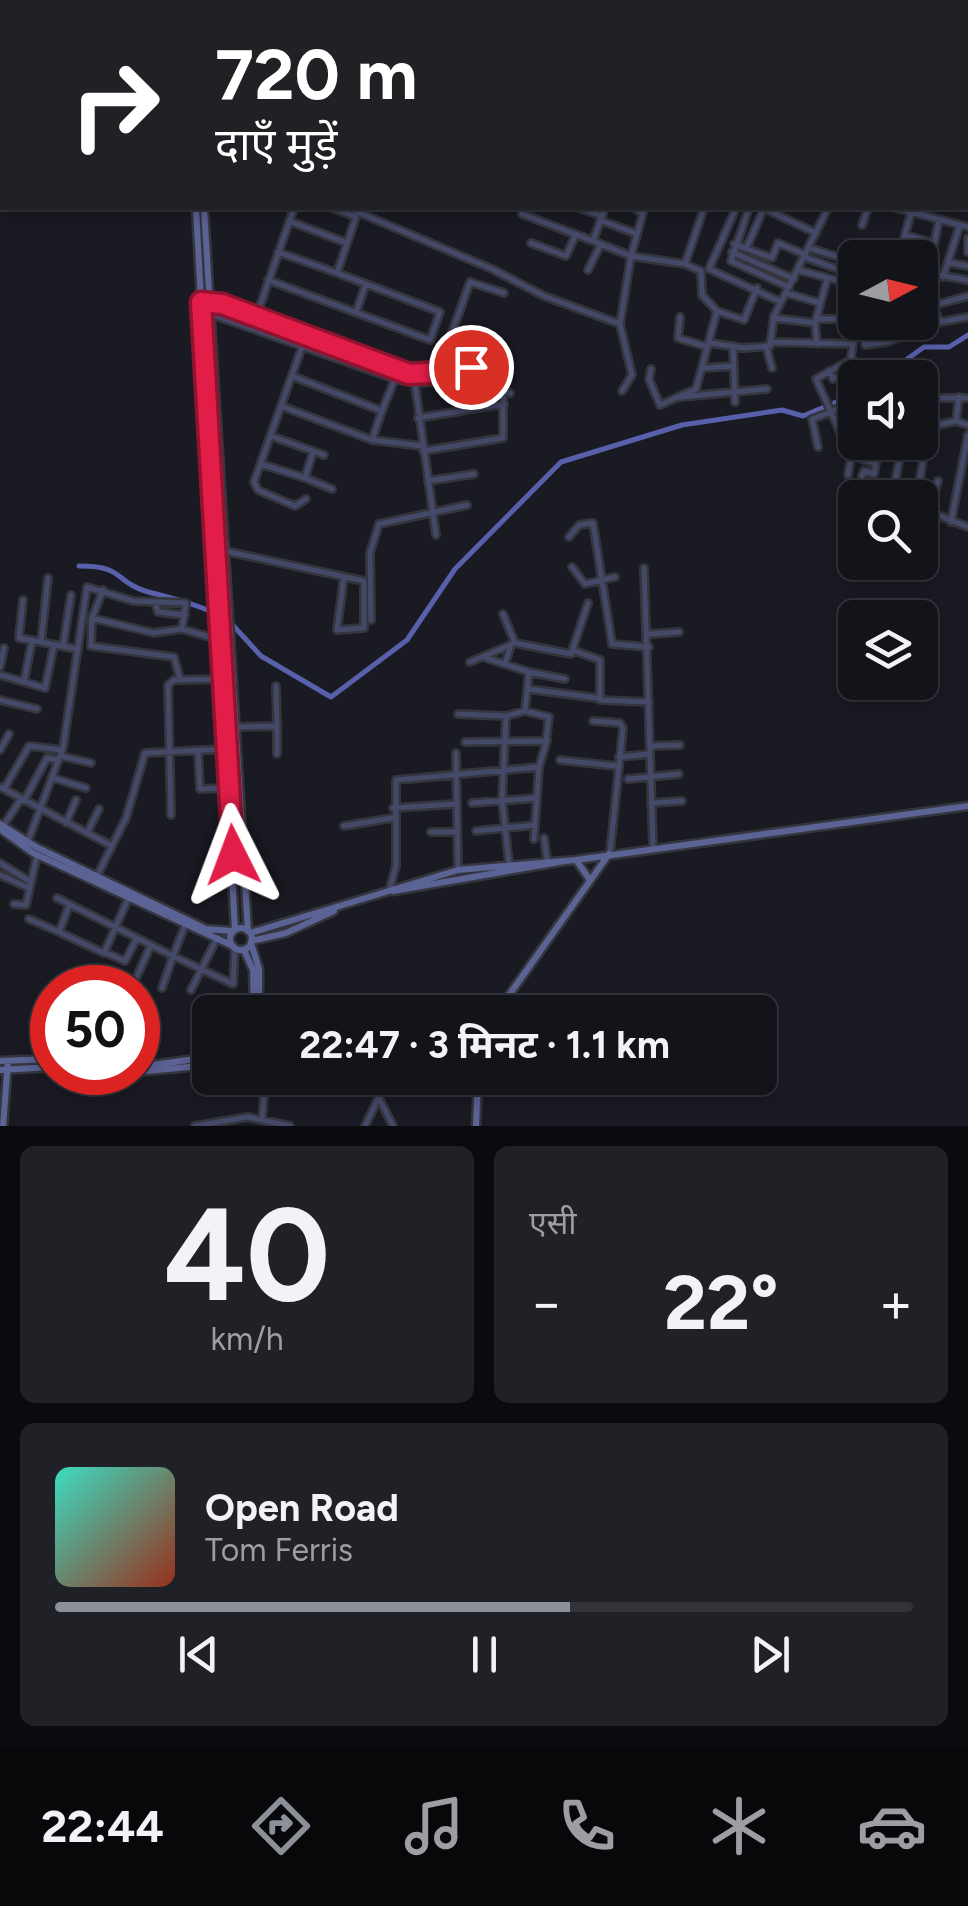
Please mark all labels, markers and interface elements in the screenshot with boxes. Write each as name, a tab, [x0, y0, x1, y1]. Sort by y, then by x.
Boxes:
text: 720 m	[215, 32, 418, 117]
icon: right	[50, 40, 180, 170]
text: दाएँ मुड़ें	[215, 117, 338, 171]
north arrow	[838, 240, 938, 340]
map controls	[838, 240, 938, 700]
pin	[429, 325, 514, 410]
icon: arrive	[444, 340, 499, 395]
button: sound	[838, 360, 938, 460]
button: search	[838, 480, 938, 580]
button: layers	[838, 600, 938, 700]
position arrow	[181, 803, 285, 907]
speed limit sign: 50	[30, 965, 160, 1095]
text: 22:47 · 3 मिनट · 1.1 km	[299, 1022, 670, 1068]
text: 40	[164, 1177, 330, 1333]
text: एसी	[529, 1204, 577, 1242]
text: 22°	[663, 1258, 779, 1348]
text: −	[529, 1270, 563, 1336]
text: +	[879, 1270, 913, 1336]
text: km/h	[210, 1320, 284, 1358]
text: Open Road	[205, 1485, 399, 1531]
text: Tom Ferris	[205, 1531, 353, 1569]
icon: previous	[171, 1627, 226, 1682]
icon: pause	[457, 1627, 512, 1682]
icon: next	[743, 1627, 798, 1682]
icon: directions	[246, 1791, 316, 1861]
icon: music	[399, 1791, 469, 1861]
icon: phone	[552, 1791, 622, 1861]
icon: climate	[704, 1791, 774, 1861]
icon: car	[857, 1791, 927, 1861]
text: 22:44	[41, 1799, 164, 1853]

